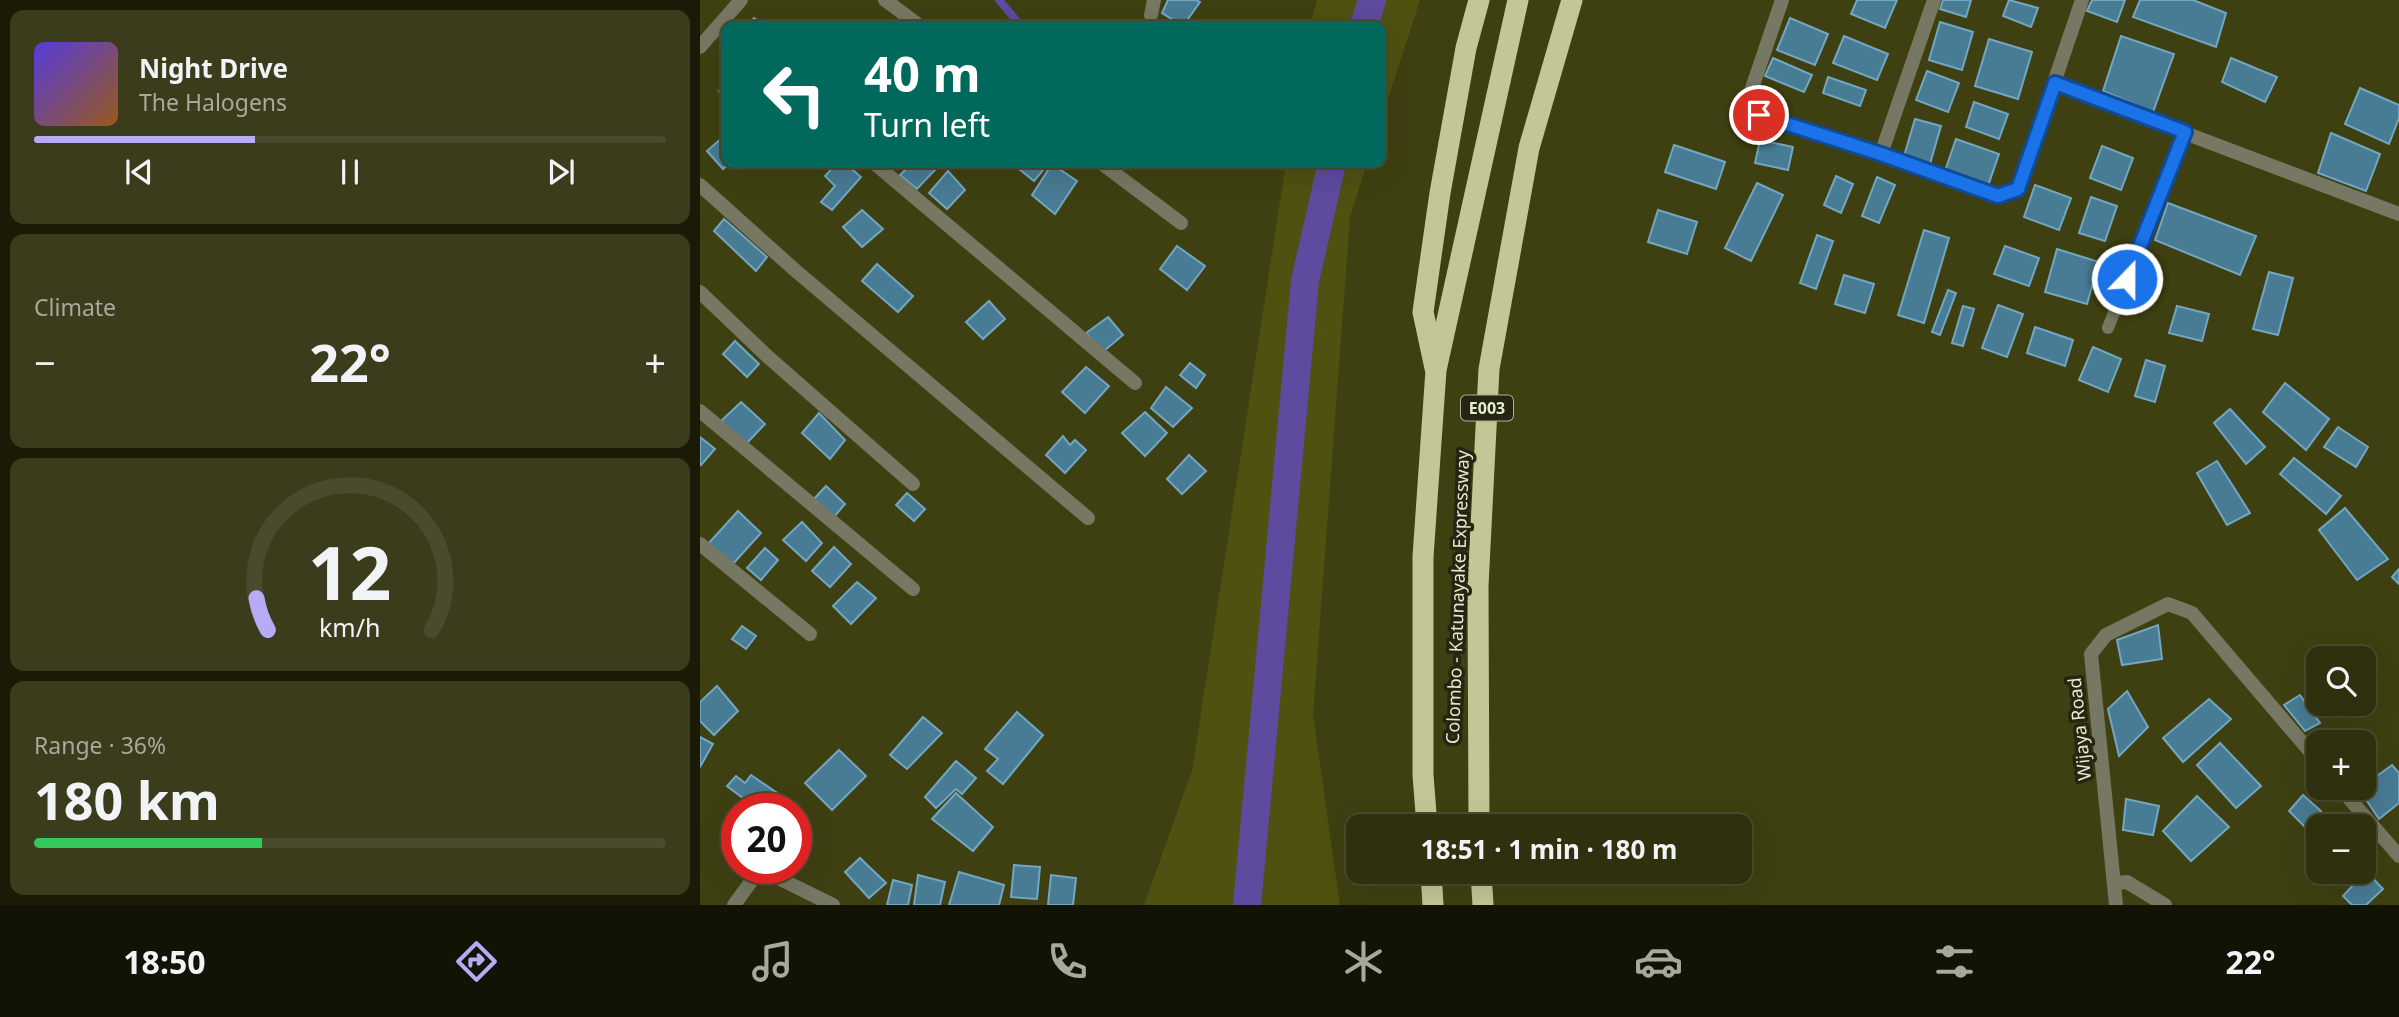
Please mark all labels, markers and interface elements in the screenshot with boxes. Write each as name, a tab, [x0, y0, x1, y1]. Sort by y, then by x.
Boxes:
text: 40 m	[864, 40, 981, 106]
icon: left	[749, 49, 840, 140]
text: Night Drive	[139, 50, 288, 86]
pin	[1729, 85, 1789, 145]
text: The Halogens	[139, 86, 287, 118]
icon: arrive	[1740, 96, 1778, 134]
text: Turn left	[864, 103, 990, 146]
icon: previous	[120, 153, 158, 191]
icon: pause	[331, 153, 369, 191]
icon: next	[542, 153, 580, 191]
position arrow	[2090, 242, 2164, 316]
text: Climate	[34, 291, 116, 323]
text: 22°	[309, 326, 391, 397]
text: −	[34, 336, 56, 388]
text: +	[644, 336, 666, 388]
road number: E003	[1461, 396, 1513, 420]
street label: Colombo - Katunayake Expressway	[1440, 449, 1474, 744]
text: 12	[308, 523, 392, 622]
text: km/h	[319, 610, 381, 644]
map controls	[2306, 646, 2376, 884]
button: search	[2306, 646, 2376, 716]
street label: Wijaya Road	[2062, 676, 2096, 782]
text: Range · 36%	[34, 729, 166, 761]
button: +	[2306, 730, 2376, 800]
text: 180 km	[34, 764, 220, 835]
speed limit sign: 20	[721, 793, 812, 884]
button: −	[2306, 814, 2376, 884]
text: 18:51 · 1 min · 180 m	[1421, 831, 1677, 867]
icon: directions	[452, 937, 501, 986]
icon: music	[748, 937, 797, 986]
icon: phone	[1043, 937, 1092, 986]
icon: climate	[1339, 937, 1388, 986]
icon: car	[1634, 937, 1683, 986]
icon: filters	[1930, 937, 1979, 986]
text: 18:50	[123, 940, 206, 983]
text: 22°	[2225, 940, 2276, 983]

